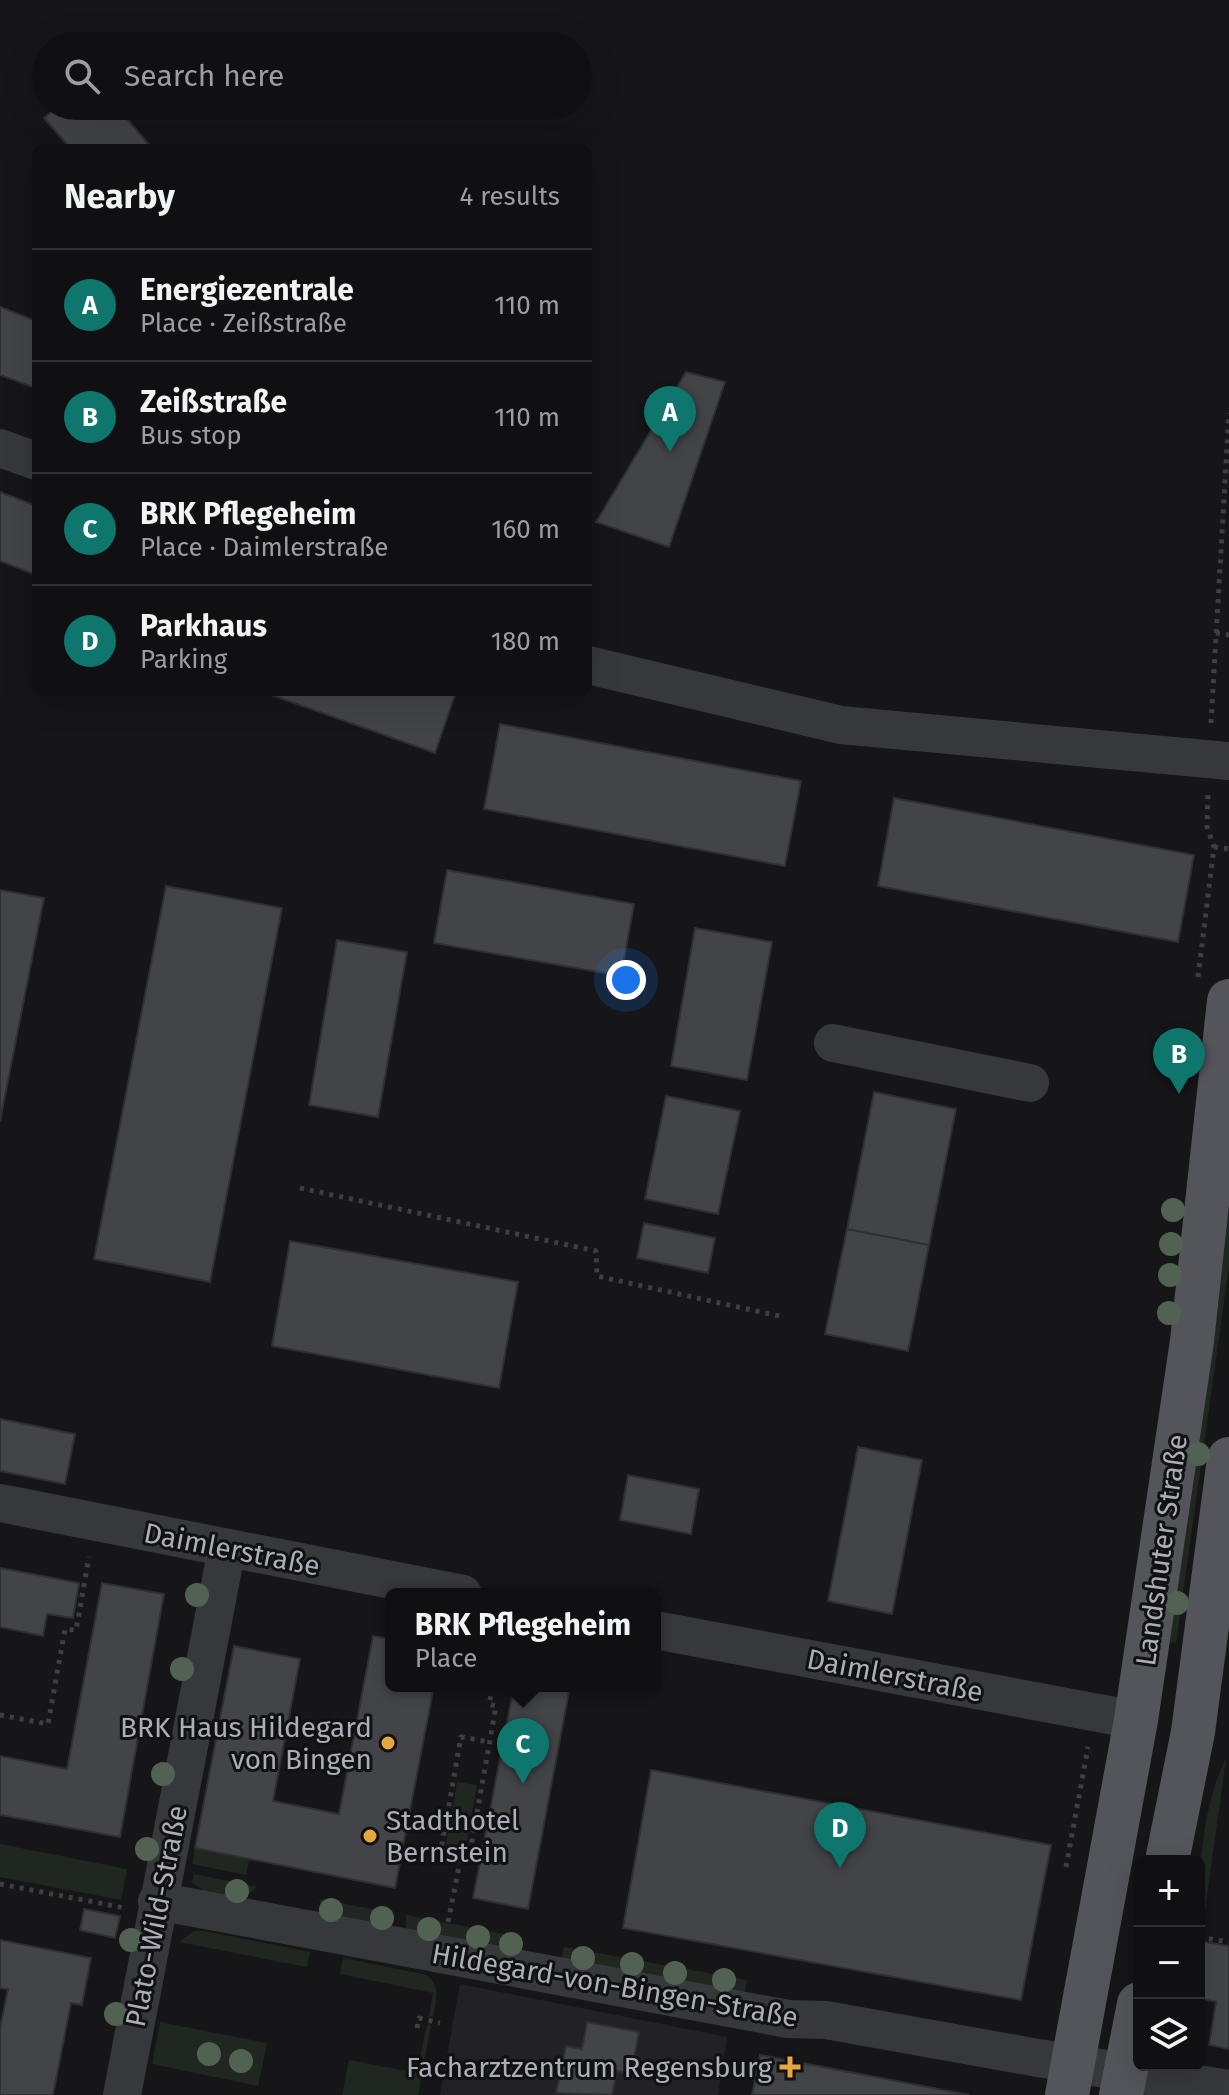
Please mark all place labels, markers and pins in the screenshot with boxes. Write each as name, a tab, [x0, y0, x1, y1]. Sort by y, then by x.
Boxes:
pin: A	[644, 386, 696, 452]
pin: B	[1153, 1028, 1205, 1094]
place label: BRK Haus Hildegard von Bingen	[120, 1711, 372, 1776]
pin: C	[497, 1718, 549, 1784]
marker: BRK Haus Hildegard von Bingen	[379, 1734, 397, 1752]
pin: D	[814, 1802, 866, 1868]
place label: Stadthotel Bernstein	[386, 1804, 519, 1869]
marker: Stadthotel Bernstein	[361, 1827, 379, 1845]
place label: Facharztzentrum Regensburg	[406, 2051, 772, 2084]
marker: Facharztzentrum Regensburg	[779, 2056, 801, 2078]

